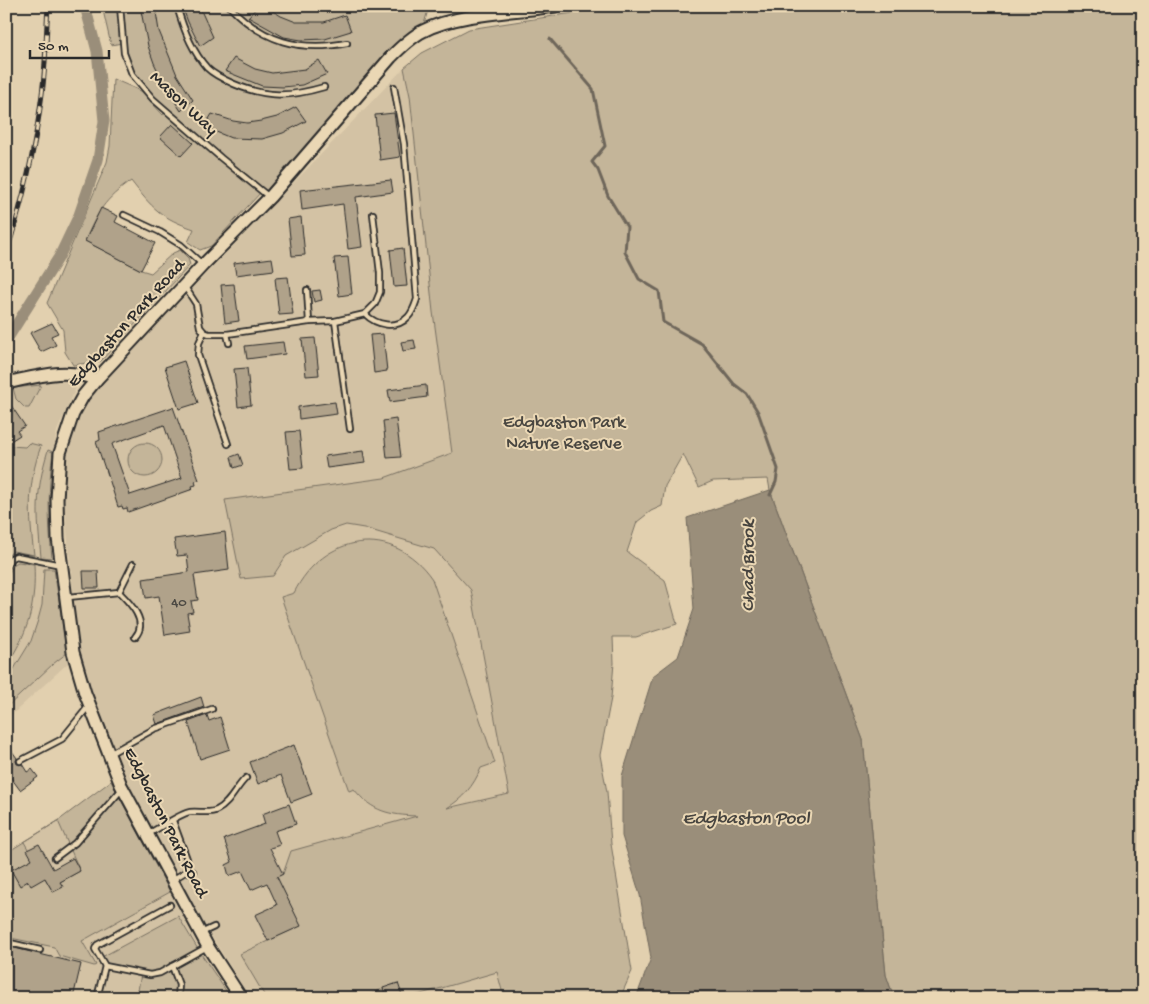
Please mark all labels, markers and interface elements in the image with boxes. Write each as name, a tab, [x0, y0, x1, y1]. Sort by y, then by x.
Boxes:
scale bar	[30, 28, 109, 60]
text: 50 m	[38, 38, 69, 56]
street label: Mason Way	[145, 67, 221, 141]
street label: Edgbaston Park Road	[64, 254, 191, 393]
park label: Edgbaston Park Nature Reserve	[503, 413, 627, 455]
water label: Chad Brook	[738, 519, 761, 612]
house number: 40	[171, 594, 187, 612]
street label: Edgbaston Park Road	[118, 744, 213, 903]
water label: Edgbaston Pool	[683, 808, 811, 831]

